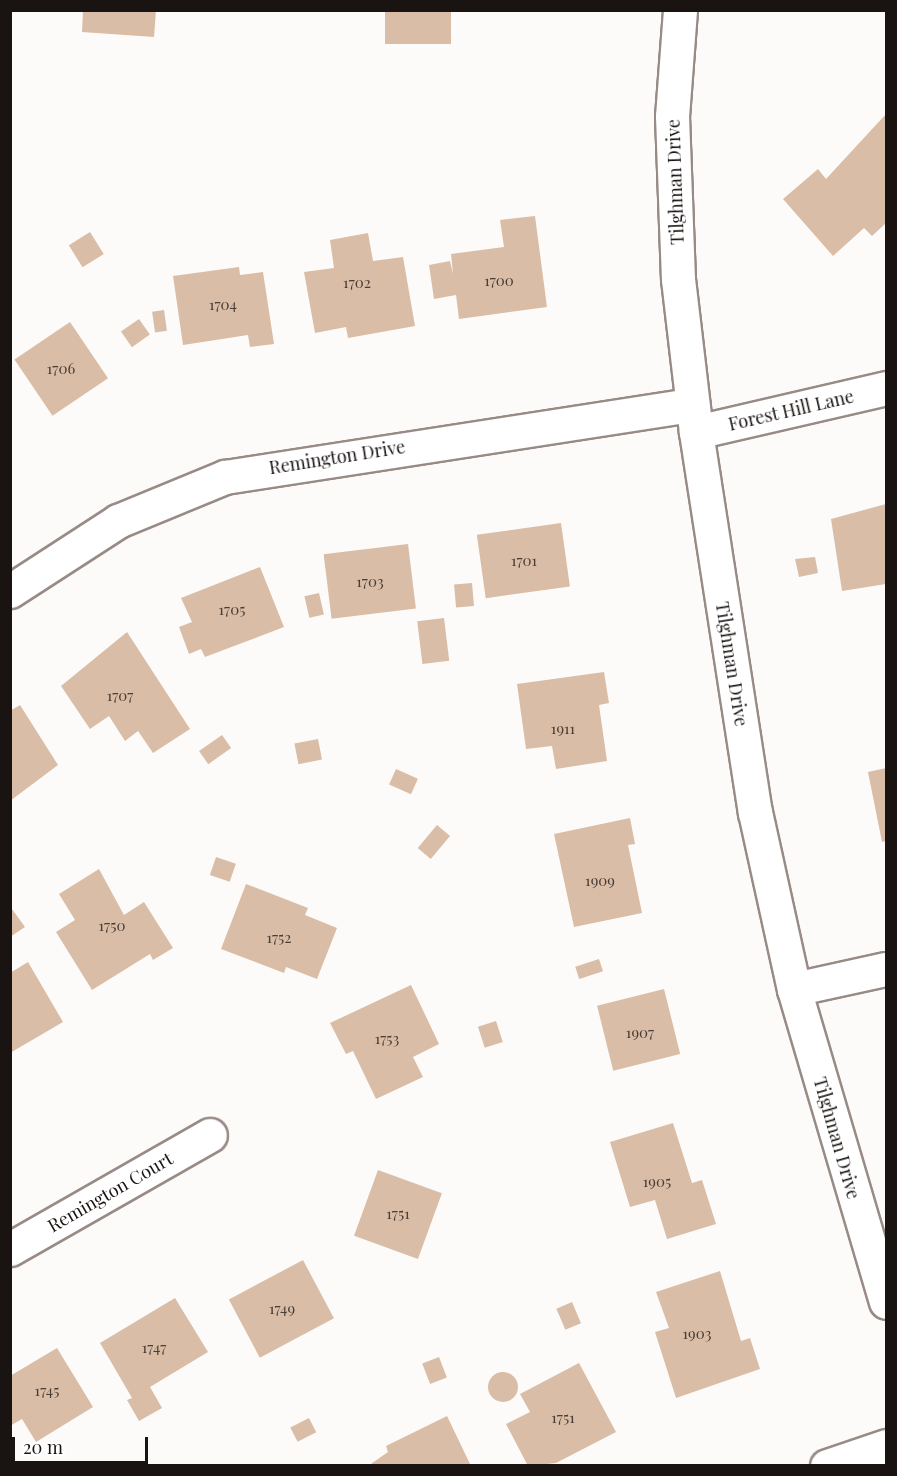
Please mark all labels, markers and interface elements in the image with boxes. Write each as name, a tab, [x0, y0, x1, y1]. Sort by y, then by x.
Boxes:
street label: Tilghman Drive	[662, 119, 688, 245]
house number: 1700	[484, 272, 514, 290]
house number: 1702	[343, 274, 371, 292]
house number: 1704	[209, 296, 237, 314]
house number: 1706	[47, 360, 75, 378]
street label: Forest Hill Lane	[726, 385, 856, 435]
street label: Remington Drive	[267, 436, 407, 478]
house number: 1701	[511, 552, 537, 570]
house number: 1703	[356, 573, 384, 591]
street label: Tilghman Drive	[711, 600, 753, 728]
house number: 1705	[219, 601, 245, 619]
house number: 1707	[107, 687, 133, 705]
house number: 1911	[551, 720, 575, 738]
house number: 1909	[585, 872, 615, 890]
house number: 1750	[99, 917, 125, 935]
house number: 1752	[266, 929, 292, 947]
house number: 1907	[626, 1024, 654, 1042]
house number: 1753	[375, 1030, 399, 1048]
street label: Tilghman Drive	[809, 1075, 865, 1201]
street label: Remington Court	[44, 1147, 176, 1237]
house number: 1905	[643, 1173, 671, 1191]
house number: 1751	[386, 1205, 410, 1223]
house number: 1749	[269, 1300, 295, 1318]
house number: 1903	[683, 1325, 711, 1343]
house number: 1747	[142, 1339, 166, 1357]
house number: 1745	[35, 1382, 59, 1400]
house number: 1751	[551, 1409, 575, 1427]
scale bar	[15, 1425, 152, 1463]
text: 20 m	[23, 1435, 63, 1459]

